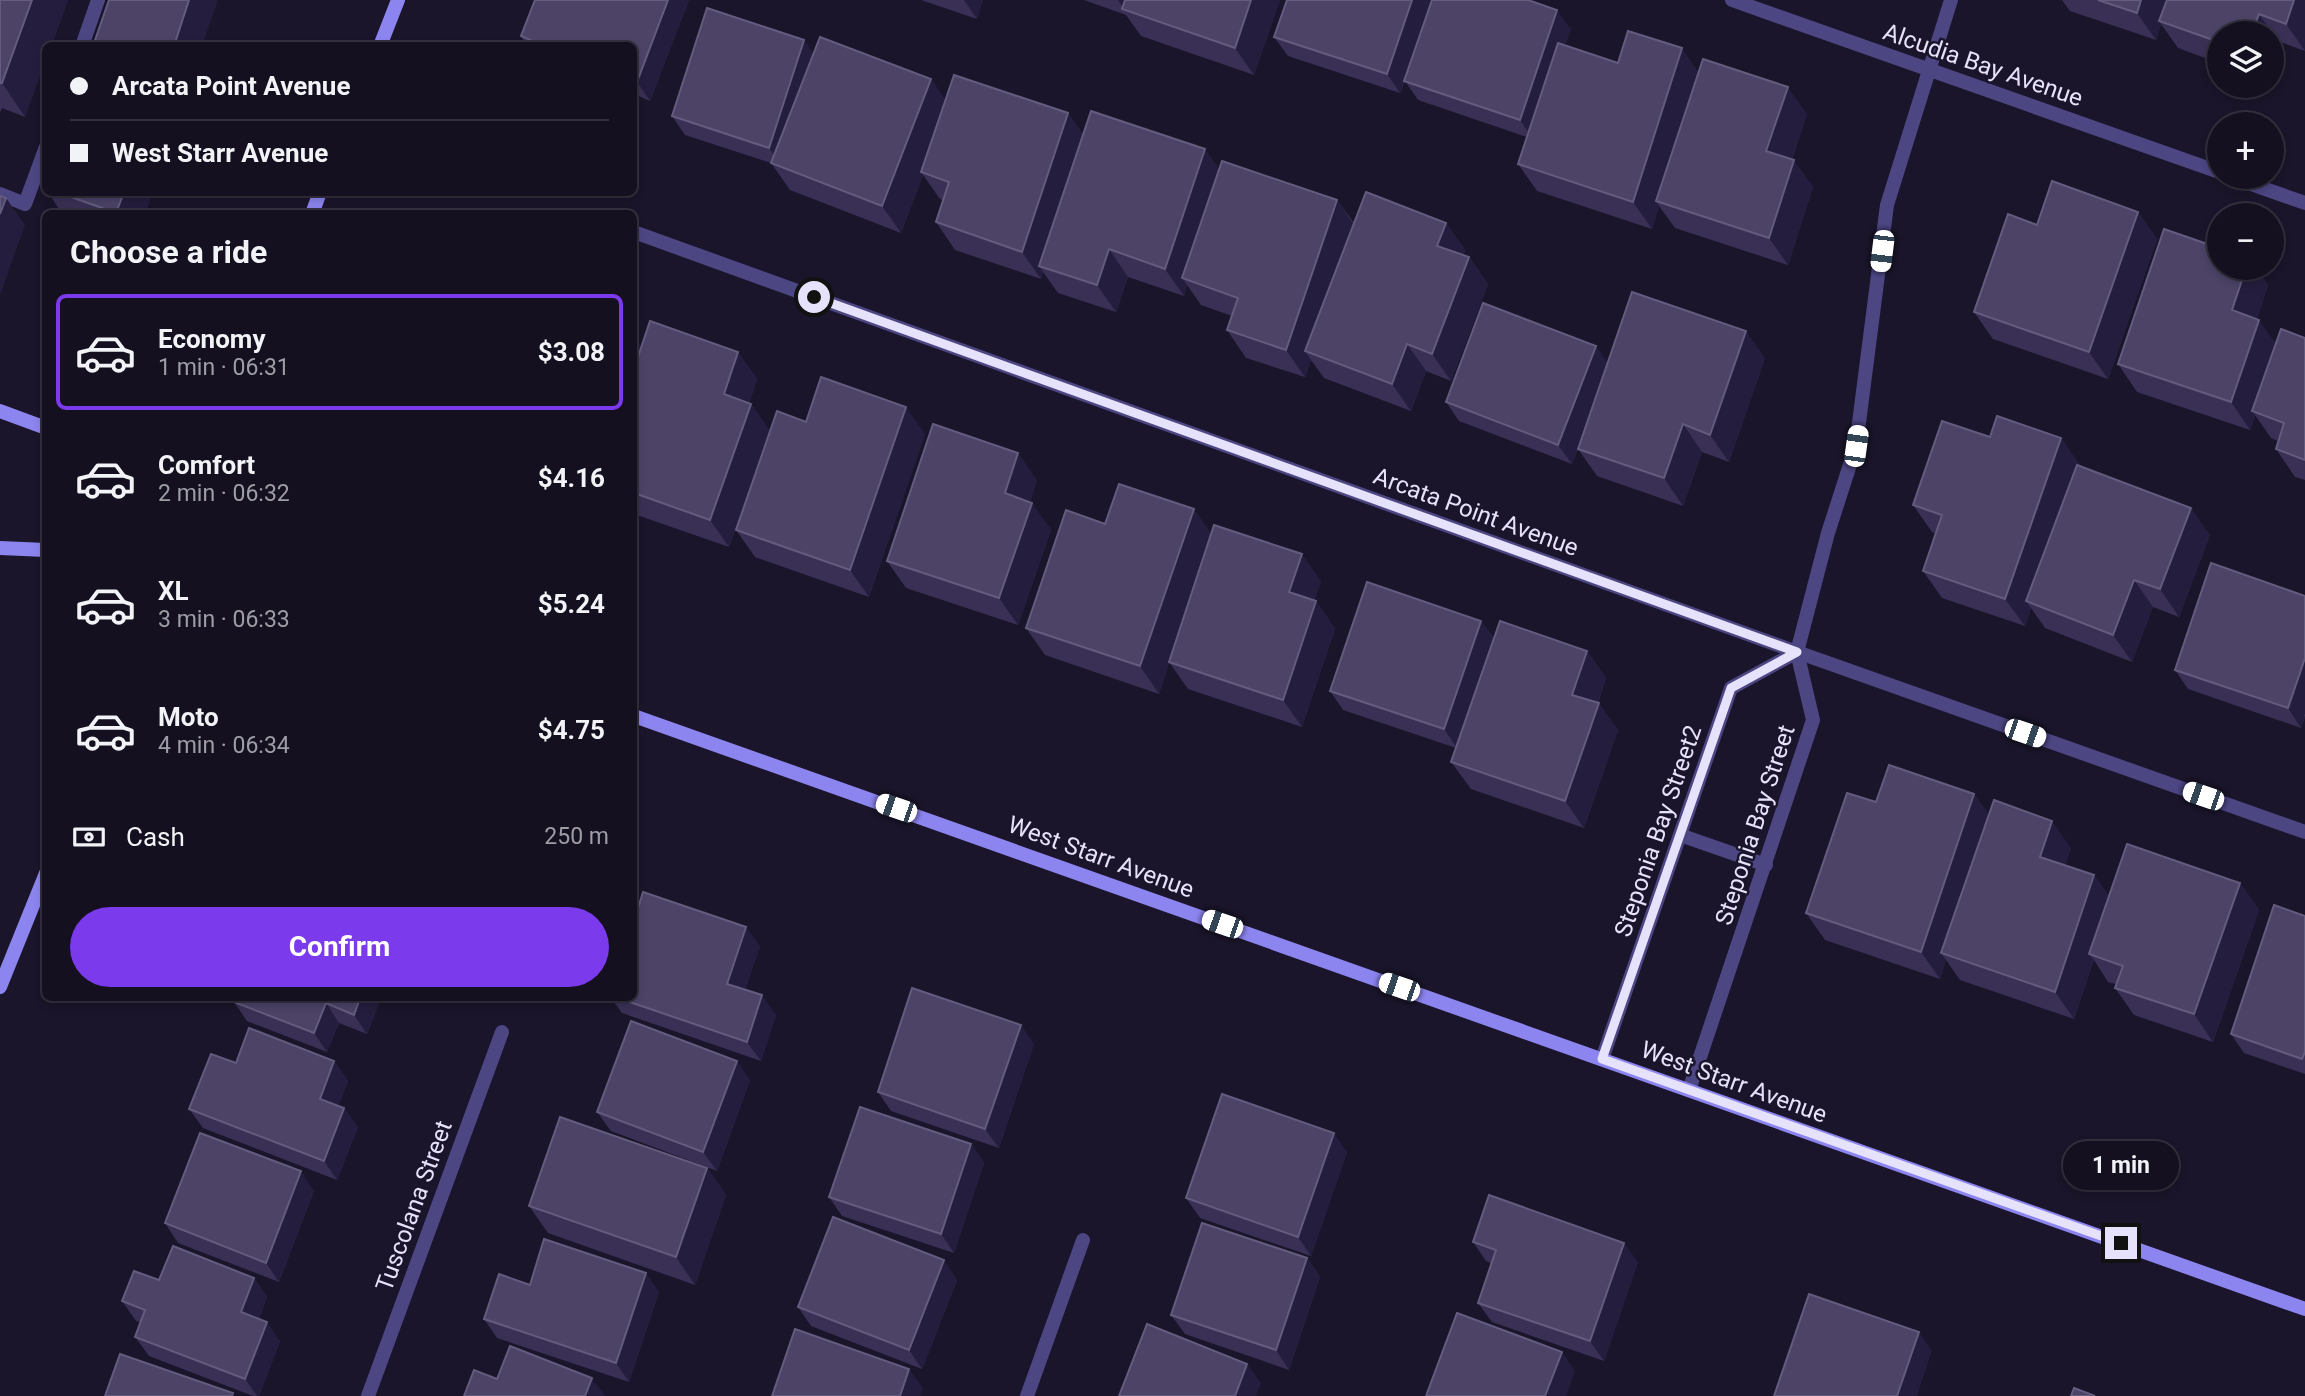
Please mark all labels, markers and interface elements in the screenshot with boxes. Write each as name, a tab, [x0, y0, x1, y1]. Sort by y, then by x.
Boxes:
street label: Alcudia Bay Avenue	[1879, 18, 2087, 112]
map controls	[2207, 21, 2284, 280]
button: layers	[2207, 21, 2284, 98]
text: Arcata Point Avenue	[112, 71, 350, 101]
button: +	[2207, 112, 2284, 189]
text: West Starr Avenue	[112, 138, 328, 168]
button: −	[2207, 203, 2284, 280]
car	[1870, 229, 1895, 273]
text: Choose a ride	[70, 233, 267, 271]
route start	[798, 281, 830, 313]
icon: car	[74, 321, 137, 384]
text: Economy	[158, 324, 265, 354]
text: $3.08	[538, 337, 605, 367]
text: 1 min · 06:31	[158, 354, 290, 381]
car	[1843, 424, 1870, 468]
icon: car	[74, 447, 137, 510]
text: Comfort	[158, 450, 255, 480]
street label: Arcata Point Avenue	[1370, 462, 1582, 562]
text: $4.16	[538, 463, 605, 493]
text: 2 min · 06:32	[158, 480, 290, 507]
icon: car	[74, 573, 137, 636]
text: XL	[158, 576, 189, 606]
text: $5.24	[538, 589, 605, 619]
text: 3 min · 06:33	[158, 606, 290, 633]
icon: car	[74, 699, 137, 762]
text: Moto	[158, 702, 219, 732]
text: $4.75	[538, 715, 605, 745]
car	[2002, 716, 2049, 750]
street label: Steponia Bay Street2	[1609, 721, 1707, 941]
street label: Steponia Bay Street	[1709, 721, 1801, 928]
text: 4 min · 06:34	[158, 732, 290, 759]
car	[2180, 779, 2227, 813]
car	[873, 791, 920, 825]
street label: West Starr Avenue	[1004, 810, 1198, 904]
icon: cash	[70, 818, 108, 856]
text: Cash	[126, 822, 185, 852]
text: 250 m	[544, 823, 609, 850]
button: Confirm	[70, 907, 609, 987]
car	[1199, 907, 1246, 941]
car	[1376, 970, 1423, 1004]
street label: West Starr Avenue	[1637, 1035, 1831, 1129]
street label: Tuscolana Street	[370, 1117, 458, 1295]
callout: 1 min	[2063, 1142, 2179, 1190]
text: 1 min	[2092, 1152, 2150, 1179]
route end	[2105, 1227, 2137, 1259]

